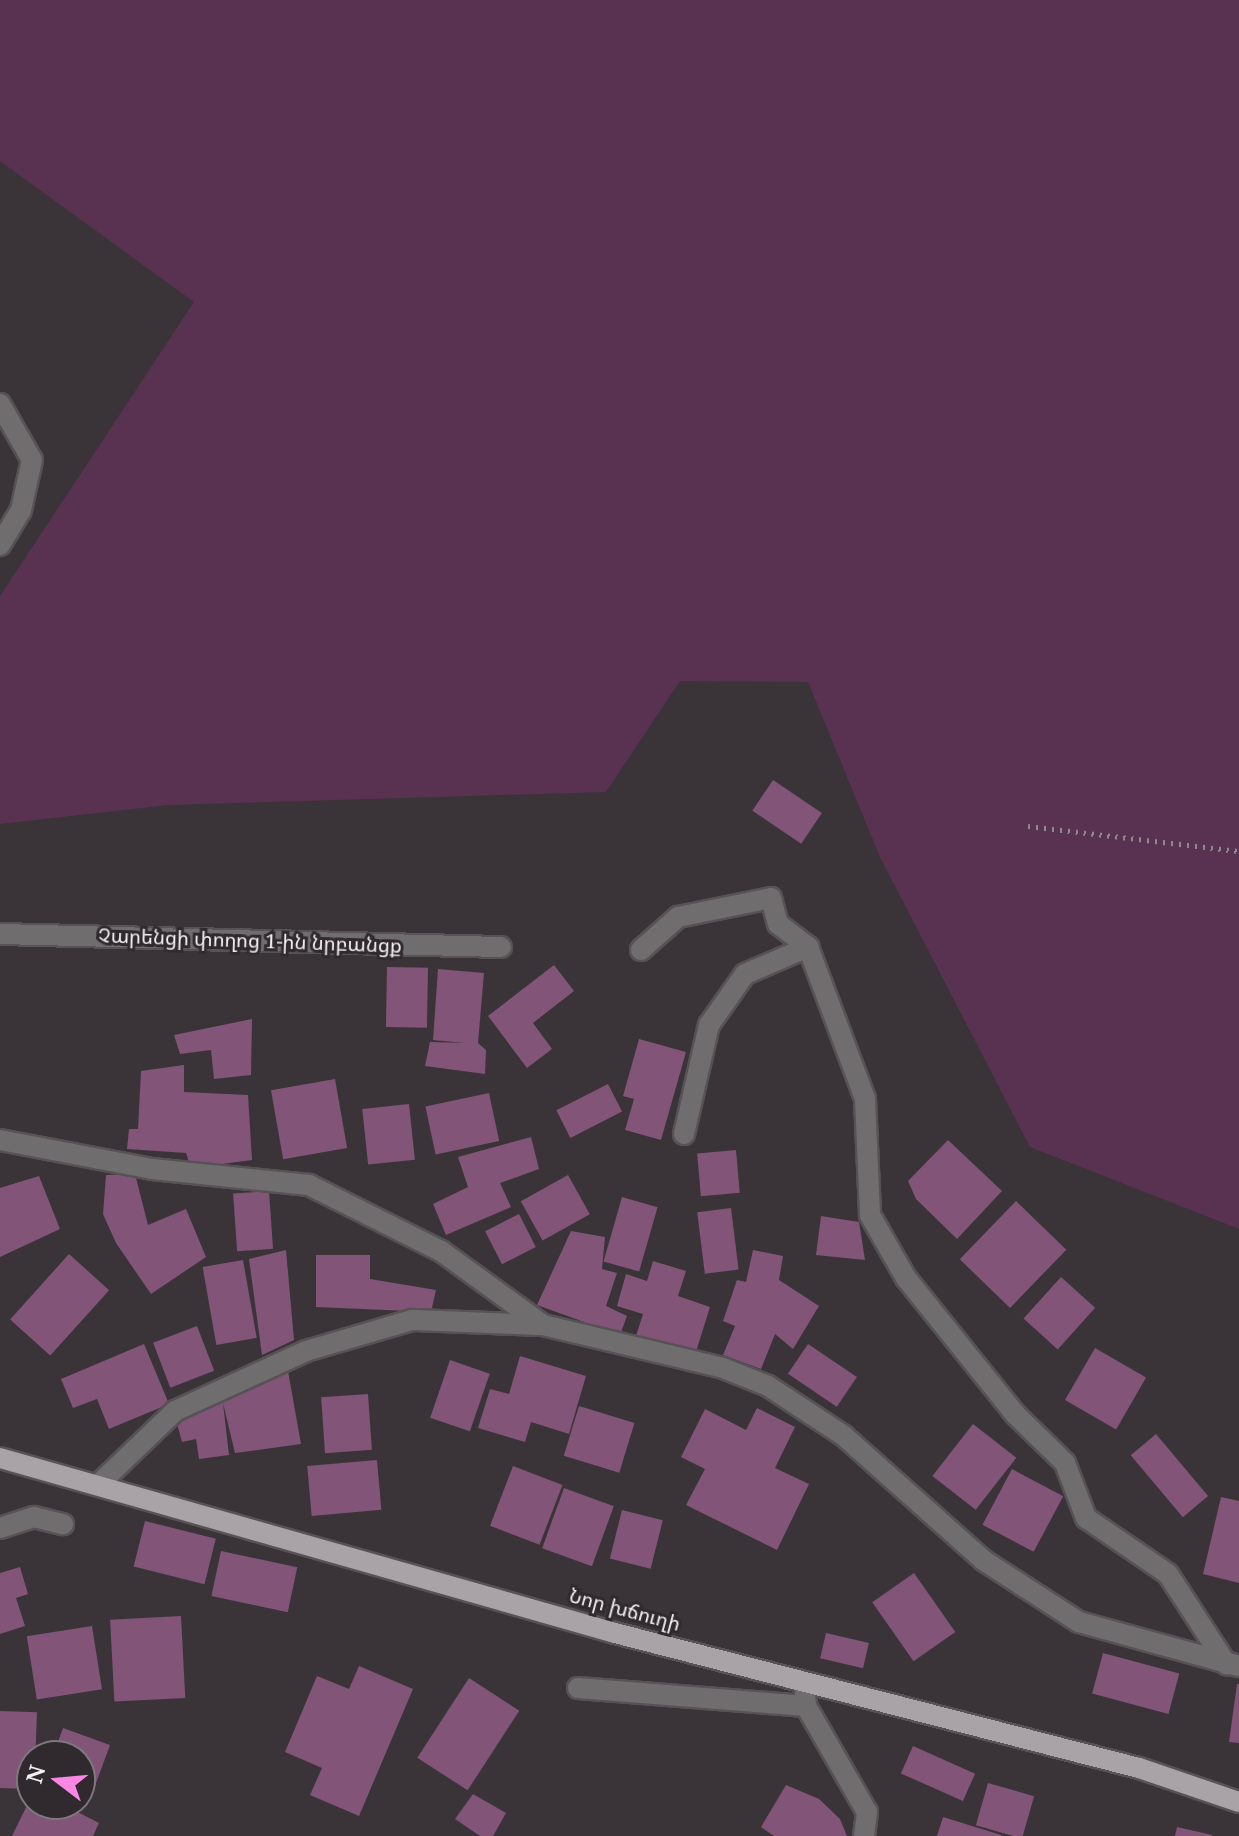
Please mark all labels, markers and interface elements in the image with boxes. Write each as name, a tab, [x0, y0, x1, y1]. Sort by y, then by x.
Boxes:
street label: Չարենցի փողոց 1-ին նրբանցք	[98, 923, 402, 957]
street label: Նոր խճուղի	[567, 1583, 683, 1635]
north arrow	[16, 1740, 96, 1820]
text: N	[18, 1761, 52, 1786]

